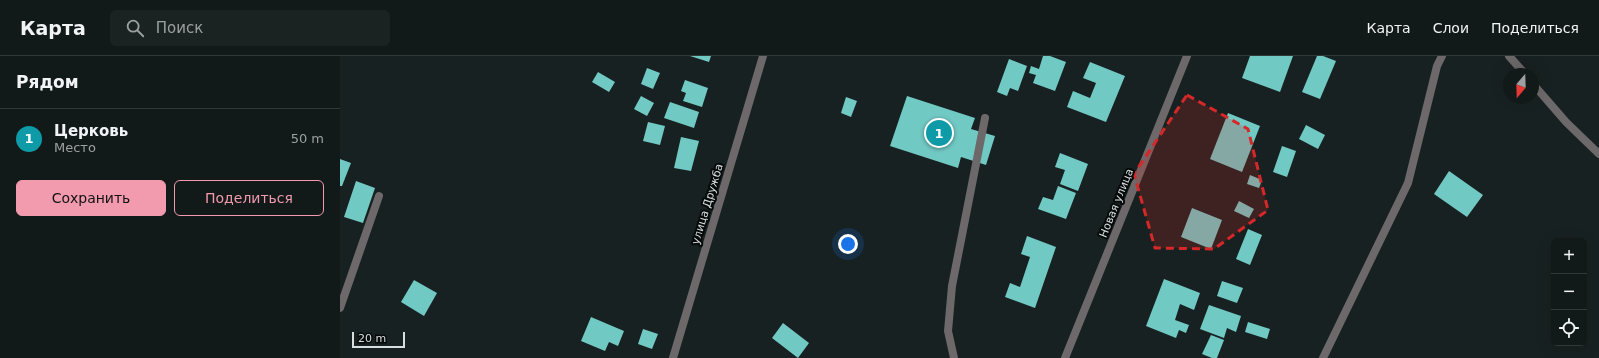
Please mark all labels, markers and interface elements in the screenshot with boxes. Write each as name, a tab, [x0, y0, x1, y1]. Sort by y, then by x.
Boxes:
search box	[110, 10, 390, 46]
text: Карта	[20, 17, 86, 39]
icon: search	[124, 17, 146, 39]
text: Поиск	[156, 19, 203, 37]
text: Карта	[1367, 20, 1411, 36]
text: Слои	[1433, 20, 1469, 36]
text: Поделиться	[1491, 20, 1579, 36]
north arrow	[1503, 68, 1539, 104]
text: Рядом	[16, 72, 79, 92]
pin: 1	[926, 118, 952, 148]
text: Церковь	[54, 122, 128, 140]
text: 1	[24, 131, 34, 146]
text: 50 m	[291, 131, 324, 146]
text: Место	[54, 140, 96, 155]
street label: улица Дружба	[689, 162, 726, 246]
street label: Новая улица	[1097, 167, 1136, 240]
button: Сохранить	[16, 180, 166, 216]
button: Поделиться	[174, 180, 324, 216]
your location	[838, 234, 858, 254]
map controls	[1551, 238, 1587, 346]
button: +	[1551, 238, 1587, 274]
button: −	[1551, 274, 1587, 310]
button: locate	[1551, 310, 1587, 346]
scale bar	[352, 330, 405, 349]
text: 20 m	[358, 332, 386, 345]

